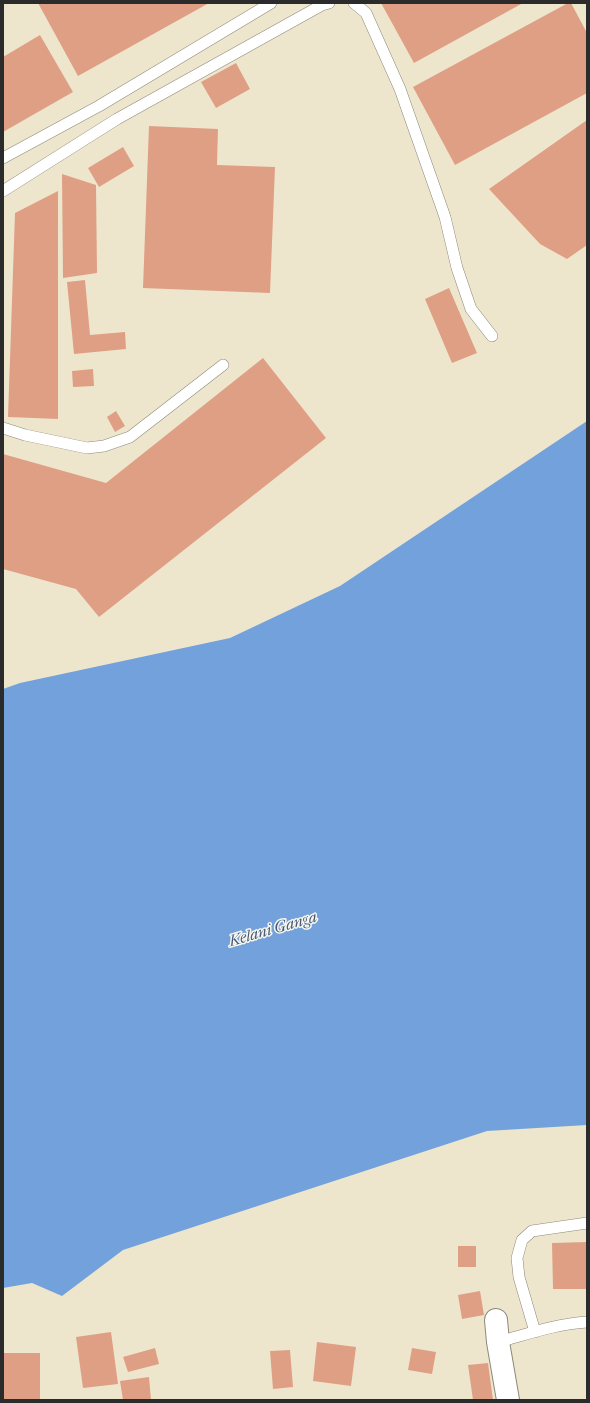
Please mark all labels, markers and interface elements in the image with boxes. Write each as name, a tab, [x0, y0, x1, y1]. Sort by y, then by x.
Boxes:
water label: Kelani Ganga	[227, 908, 319, 952]

